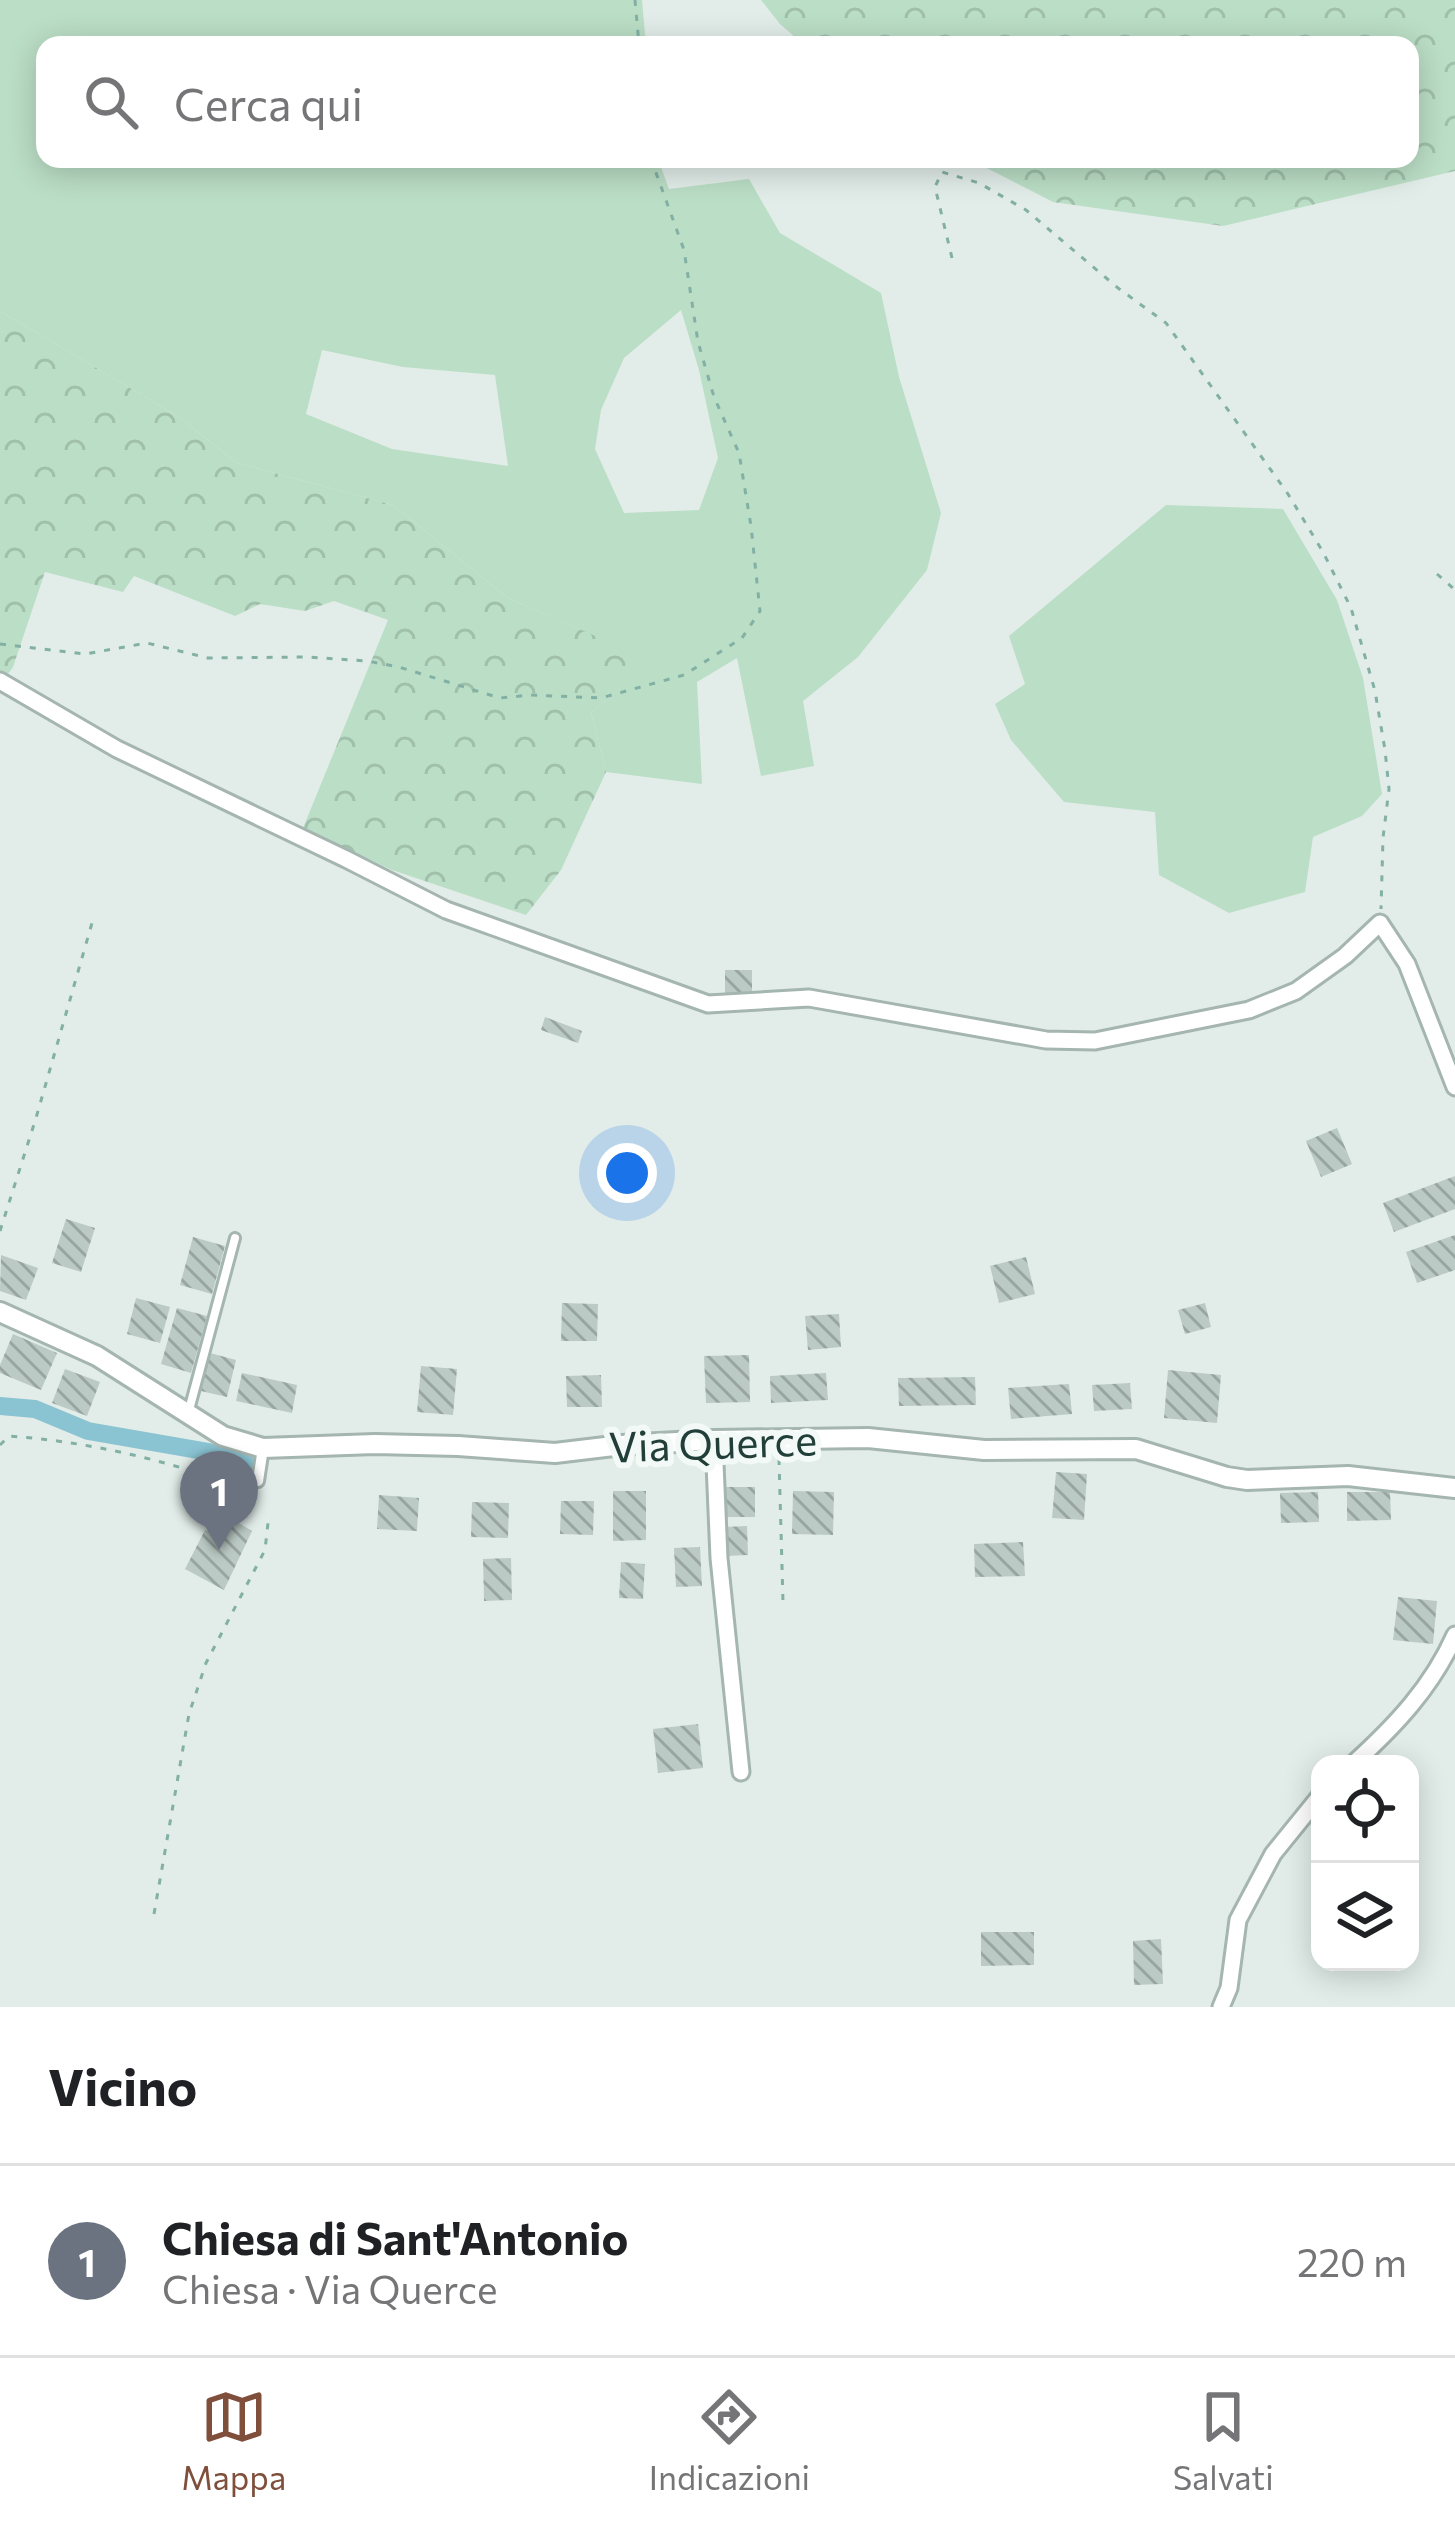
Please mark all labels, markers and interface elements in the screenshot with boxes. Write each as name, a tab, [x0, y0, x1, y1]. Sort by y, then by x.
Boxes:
search box	[36, 36, 1419, 168]
icon: search	[78, 69, 144, 135]
text: Cerca qui	[174, 75, 363, 130]
your location	[597, 1143, 657, 1203]
street label: Via Querce	[608, 1412, 818, 1472]
pin: 1	[180, 1451, 258, 1550]
map controls	[1311, 1755, 1419, 1971]
button: locate	[1311, 1755, 1419, 1863]
button: layers	[1311, 1863, 1419, 1971]
text: Vicino	[48, 2054, 197, 2117]
text: Chiesa di Sant'Antonio	[162, 2209, 628, 2264]
text: 1	[78, 2237, 96, 2285]
text: 220 m	[1297, 2237, 1407, 2285]
text: Chiesa · Via Querce	[162, 2264, 498, 2312]
tab: Mappa	[181, 2384, 286, 2497]
tab: Indicazioni	[649, 2384, 810, 2497]
tab: Salvati	[1173, 2384, 1274, 2497]

